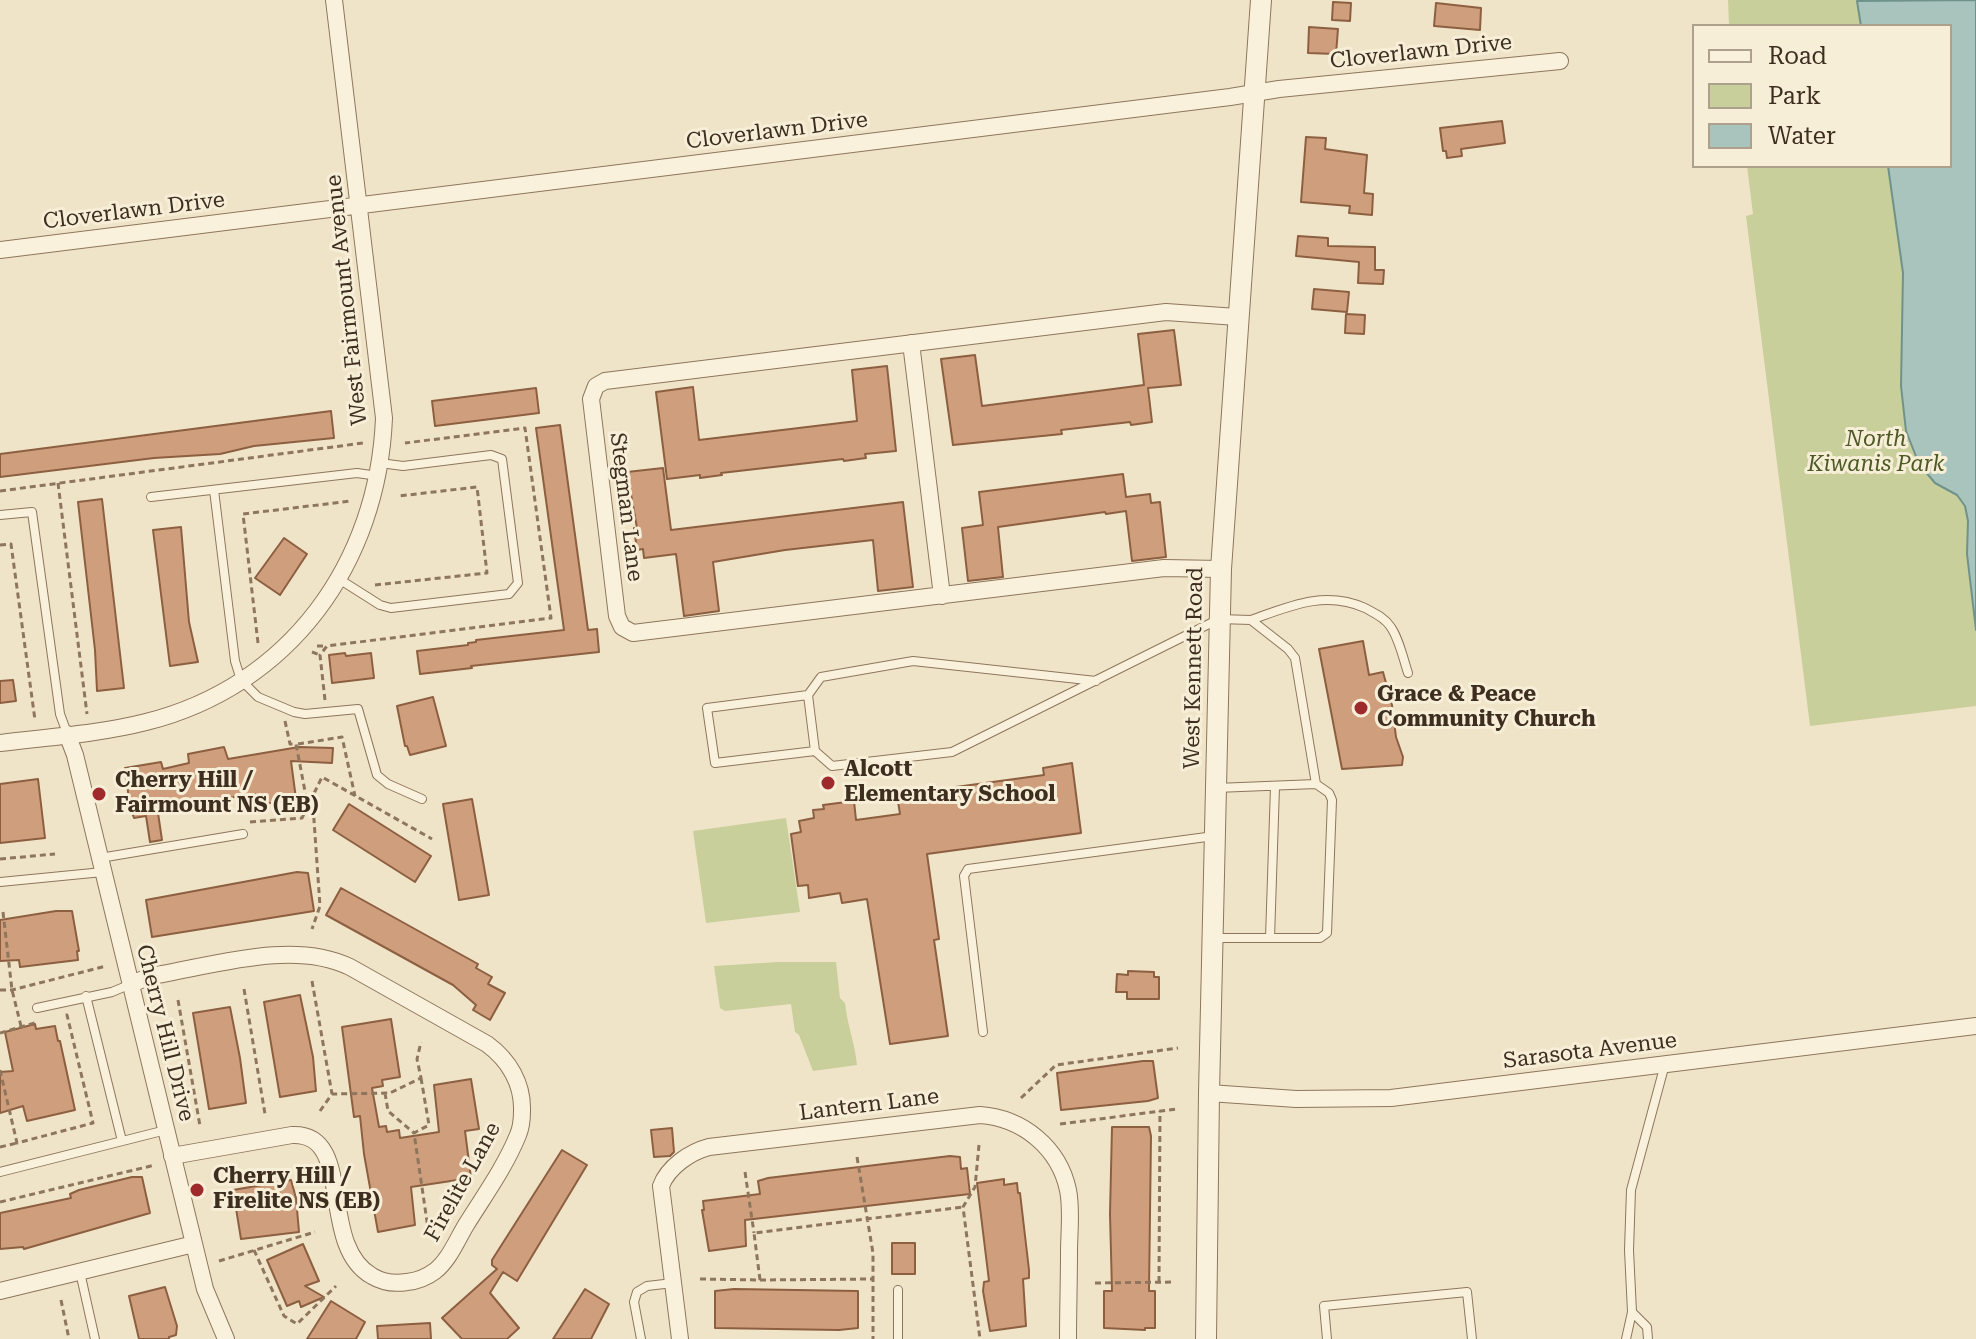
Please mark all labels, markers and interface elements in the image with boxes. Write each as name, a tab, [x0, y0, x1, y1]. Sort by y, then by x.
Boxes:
legend	[1692, 24, 1952, 168]
street label: Cloverlawn Drive	[1329, 29, 1513, 75]
text: Road	[1768, 42, 1827, 70]
text: Park	[1768, 82, 1821, 110]
street label: Cloverlawn Drive	[685, 107, 869, 155]
text: Water	[1768, 122, 1836, 150]
street label: West Fairmount Avenue	[321, 173, 373, 427]
street label: Cloverlawn Drive	[42, 187, 226, 235]
park label: North Kiwanis Park	[1808, 427, 1944, 478]
street label: Stegman Lane	[604, 431, 648, 583]
street label: West Kennett Road	[1179, 567, 1209, 769]
place label: Grace & Peace Community Church	[1377, 682, 1596, 734]
marker: Grace & Peace Community Church	[1352, 699, 1370, 717]
place label: Alcott Elementary School	[844, 757, 1056, 808]
place label: Cherry Hill / Fairmount NS (EB)	[115, 768, 319, 820]
marker: Alcott Elementary School	[819, 774, 837, 792]
marker: Cherry Hill / Fairmount NS (EB)	[90, 785, 108, 803]
street label: Cherry Hill Drive	[130, 942, 200, 1124]
street label: Sarasota Avenue	[1502, 1027, 1678, 1075]
street label: Lantern Lane	[797, 1083, 941, 1127]
street label: Firelite Lane	[419, 1118, 507, 1246]
place label: Cherry Hill / Firelite NS (EB)	[213, 1164, 380, 1216]
marker: Cherry Hill / Firelite NS (EB)	[188, 1181, 206, 1199]

